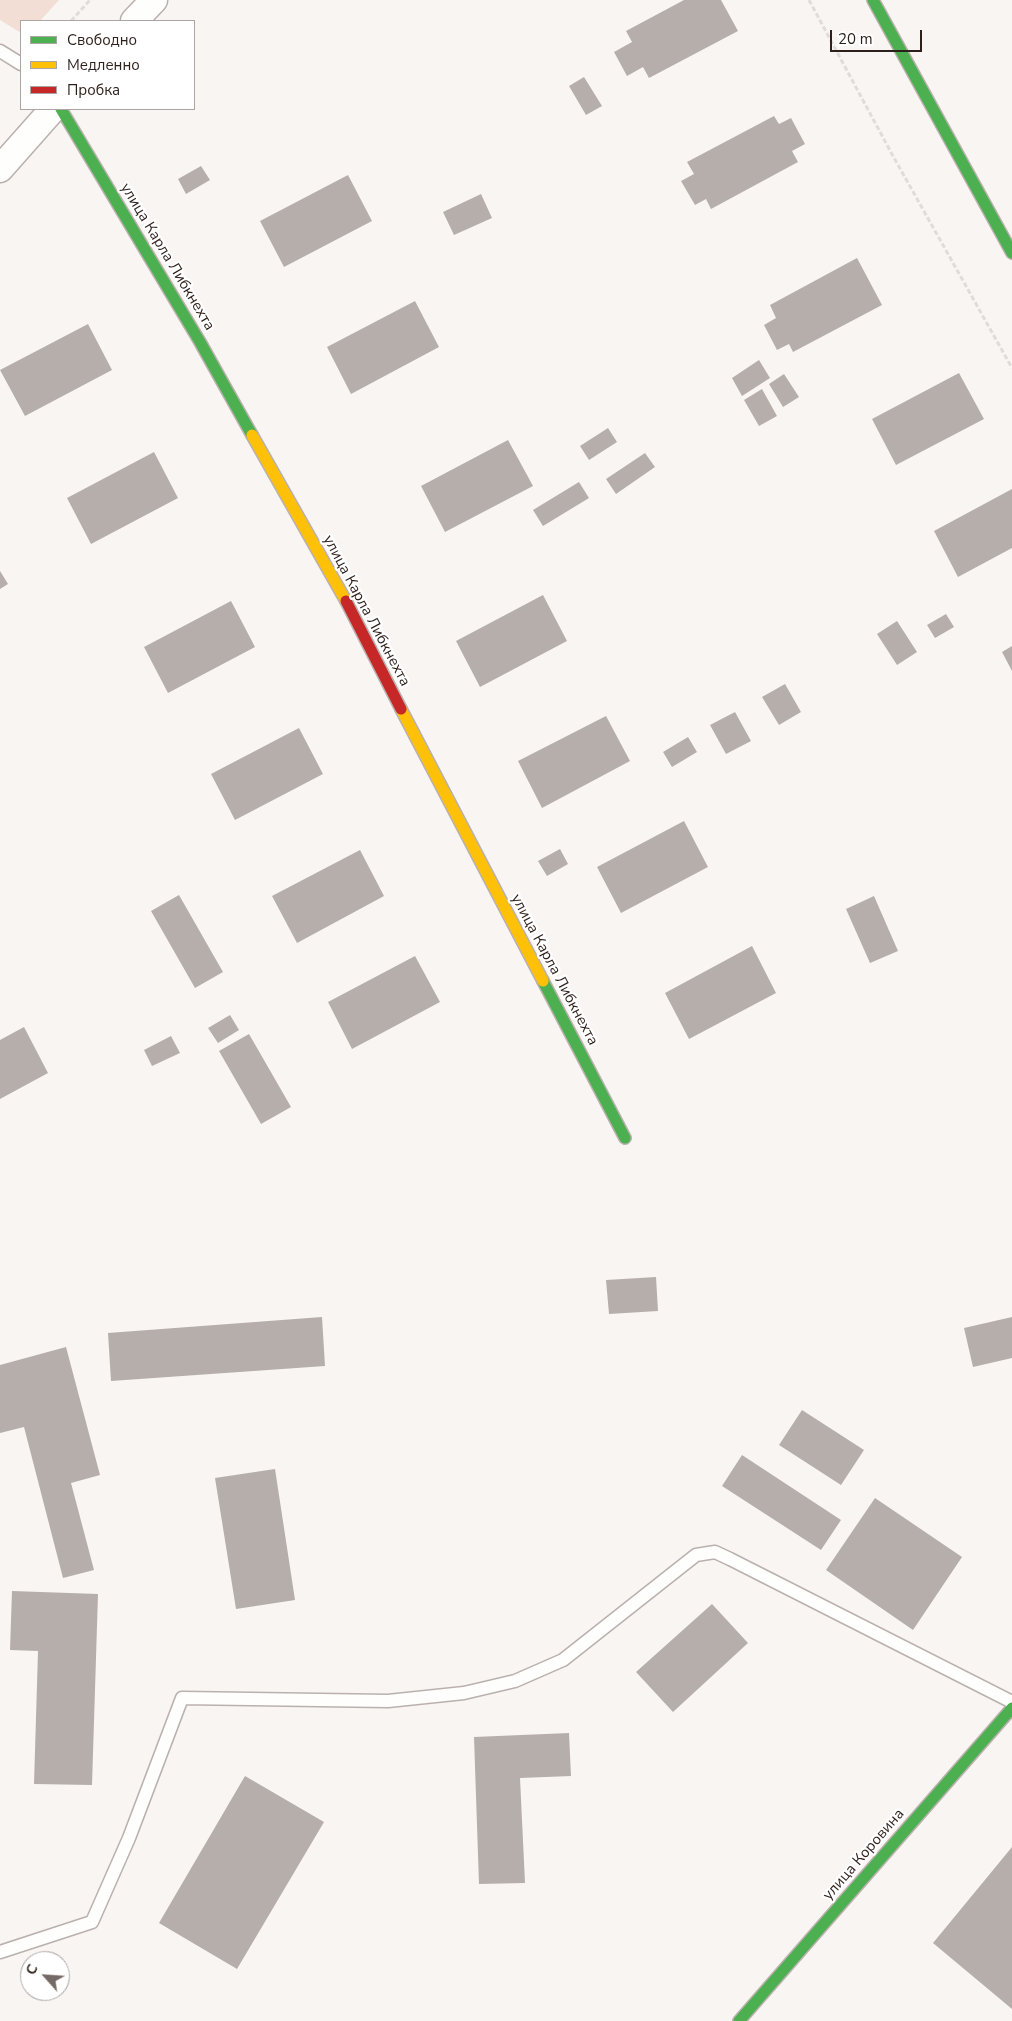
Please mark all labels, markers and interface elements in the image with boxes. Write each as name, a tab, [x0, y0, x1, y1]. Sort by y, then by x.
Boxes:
legend	[20, 20, 195, 110]
scale bar	[832, 20, 924, 52]
text: 20 m	[838, 29, 873, 49]
text: Свободно	[67, 30, 137, 50]
text: Медленно	[67, 55, 140, 75]
text: Пробка	[67, 80, 120, 100]
street label: улица Карла Либкнехта	[116, 180, 218, 334]
street label: улица Карла Либкнехта	[319, 532, 413, 690]
street label: улица Карла Либкнехта	[507, 891, 601, 1049]
street label: улица Коровина	[820, 1806, 908, 1904]
north arrow	[20, 1951, 70, 2001]
text: С	[21, 1961, 43, 1978]

